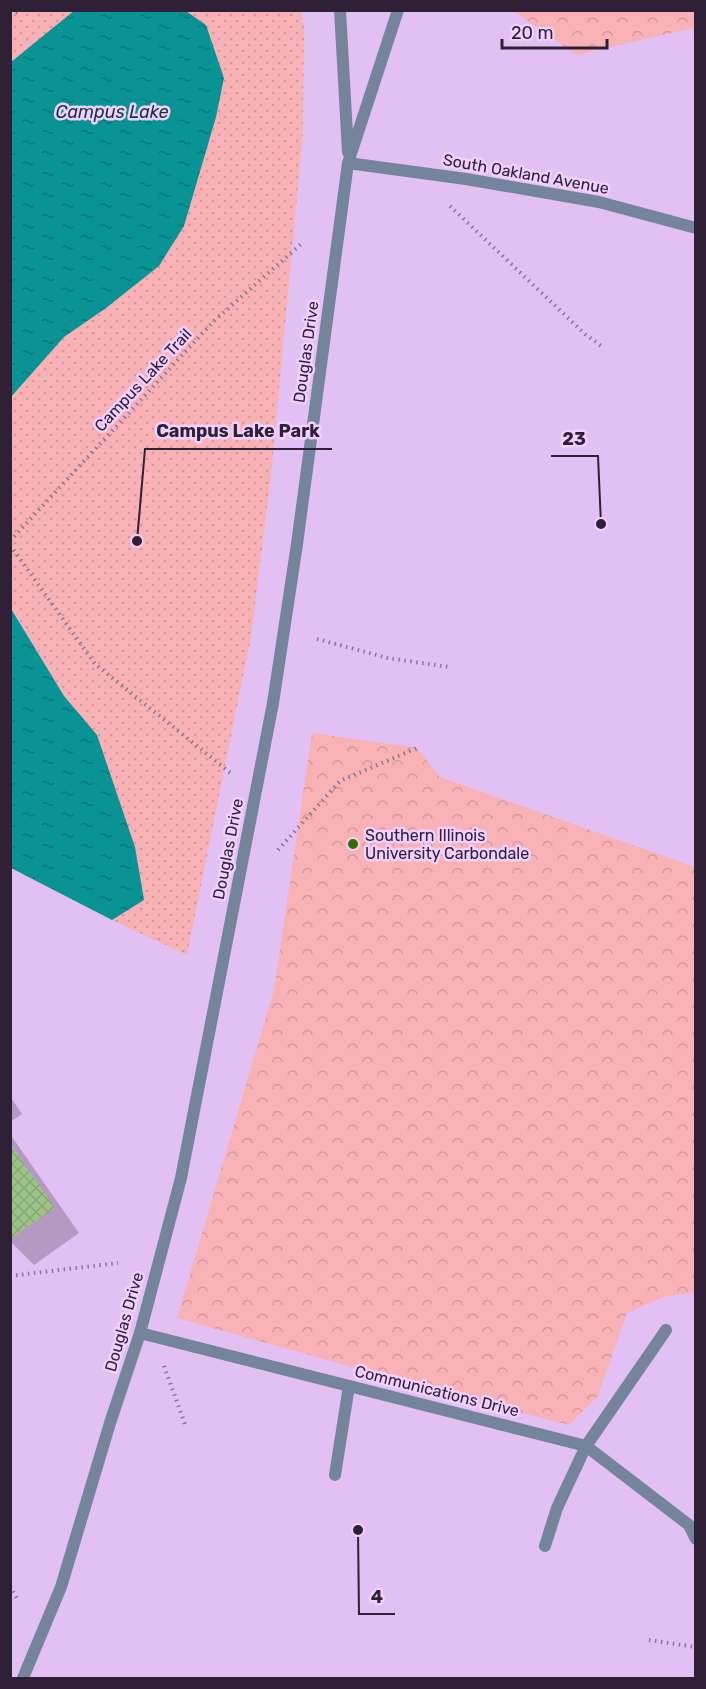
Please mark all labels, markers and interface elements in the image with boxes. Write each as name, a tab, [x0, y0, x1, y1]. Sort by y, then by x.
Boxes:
scale bar	[502, 12, 607, 50]
text: 20 m	[511, 22, 553, 44]
water label: Campus Lake	[55, 101, 169, 123]
street label: South Oakland Avenue	[442, 150, 610, 198]
street label: Douglas Drive	[289, 300, 323, 404]
street label: Campus Lake Trail	[90, 325, 196, 435]
callout: Campus Lake Park	[145, 413, 332, 449]
text: Campus Lake Park	[156, 420, 320, 442]
callout: 23	[551, 420, 598, 456]
text: 23	[562, 428, 586, 450]
street label: Douglas Drive	[209, 797, 247, 901]
place label: Southern Illinois University Carbondale	[365, 826, 529, 863]
marker: Southern Illinois University Carbondale	[346, 837, 360, 851]
street label: Douglas Drive	[101, 1270, 147, 1374]
street label: Communications Drive	[353, 1361, 521, 1421]
callout: 4	[359, 1578, 395, 1614]
text: 4	[371, 1586, 383, 1608]

